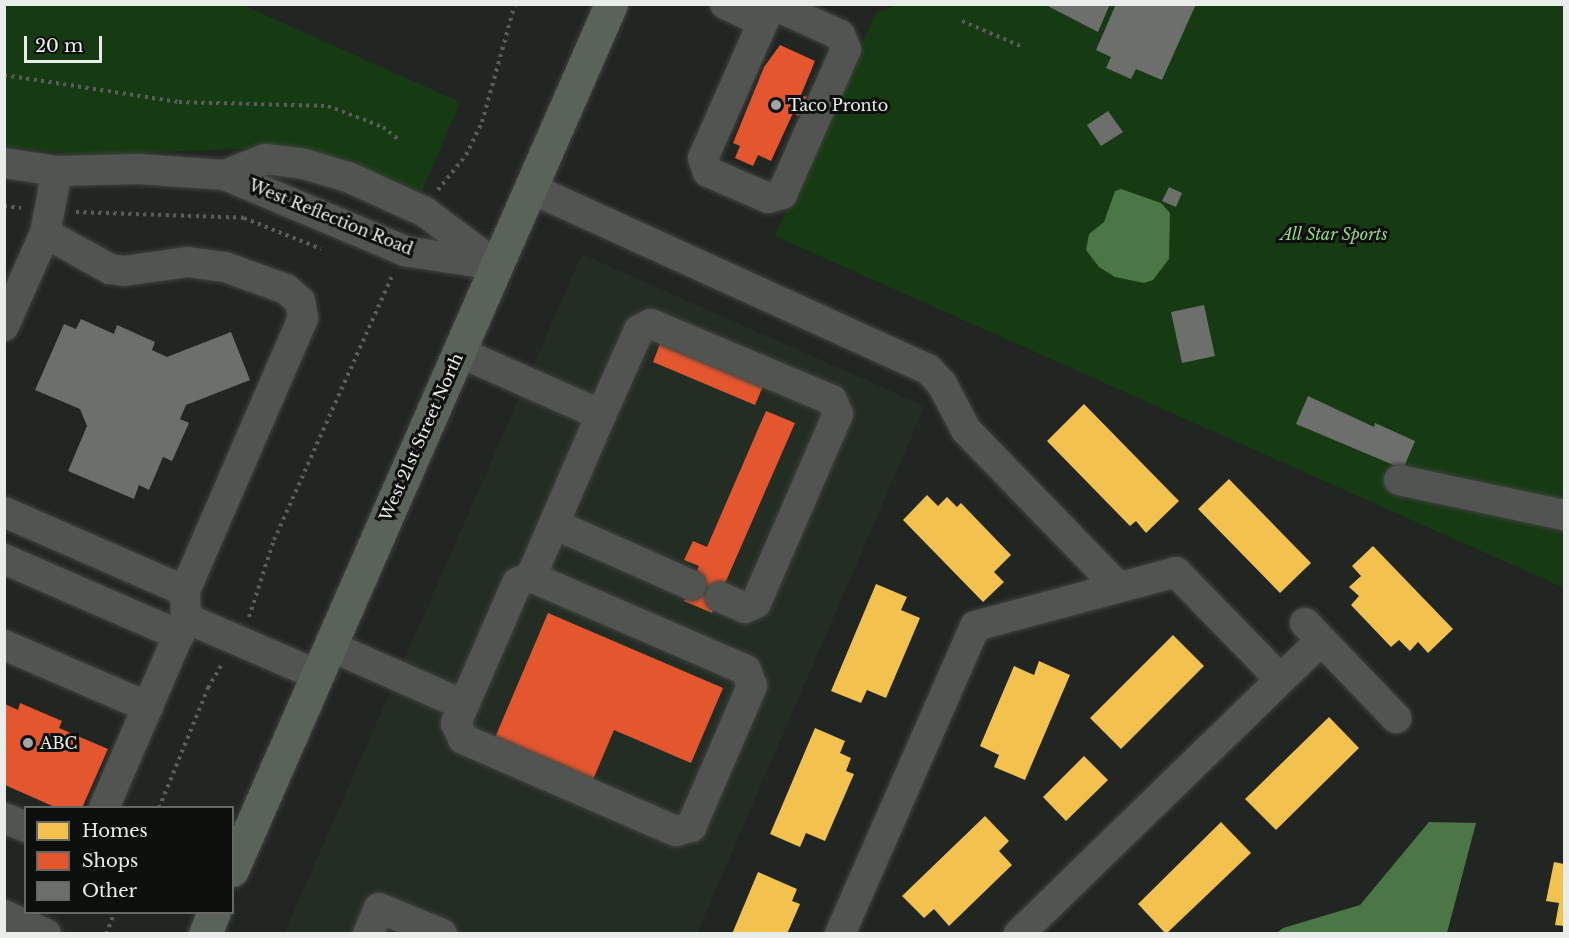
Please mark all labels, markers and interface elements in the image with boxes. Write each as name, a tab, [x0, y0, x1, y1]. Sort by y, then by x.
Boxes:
scale bar	[27, 24, 105, 62]
text: 20 m	[35, 35, 83, 57]
place label: Taco Pronto	[788, 95, 888, 115]
marker: Taco Pronto	[769, 98, 783, 112]
street label: West Reflection Road	[246, 175, 416, 259]
park label: All Star Sports	[1280, 224, 1388, 244]
street label: West 21st Street North	[375, 350, 467, 524]
place label: ABC	[40, 733, 77, 753]
marker: ABC	[21, 736, 35, 750]
legend	[24, 806, 234, 914]
text: Homes	[82, 820, 148, 842]
text: Shops	[82, 850, 138, 872]
text: Other	[82, 880, 137, 902]

